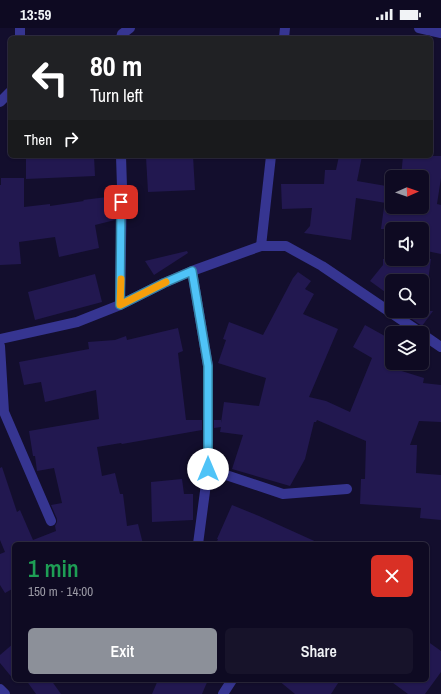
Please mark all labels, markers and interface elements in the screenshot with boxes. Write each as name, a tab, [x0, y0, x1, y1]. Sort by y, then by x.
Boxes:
text: 13:59	[20, 4, 51, 25]
text: 80 m	[90, 47, 142, 85]
icon: left	[24, 52, 76, 104]
text: Turn left	[90, 83, 143, 108]
icon: right	[60, 128, 82, 150]
text: Then	[24, 129, 52, 150]
north arrow	[385, 170, 429, 214]
map controls	[385, 170, 429, 370]
pin	[104, 185, 138, 219]
icon: arrive	[110, 191, 132, 213]
button: sound	[385, 222, 429, 266]
button: search	[385, 274, 429, 318]
button: layers	[385, 326, 429, 370]
position arrow	[187, 448, 229, 490]
text: 1 min	[28, 552, 79, 584]
button: close	[371, 555, 413, 597]
text: 150 m · 14:00	[28, 583, 93, 600]
button: Exit	[28, 628, 217, 674]
button: Share	[225, 628, 413, 674]

